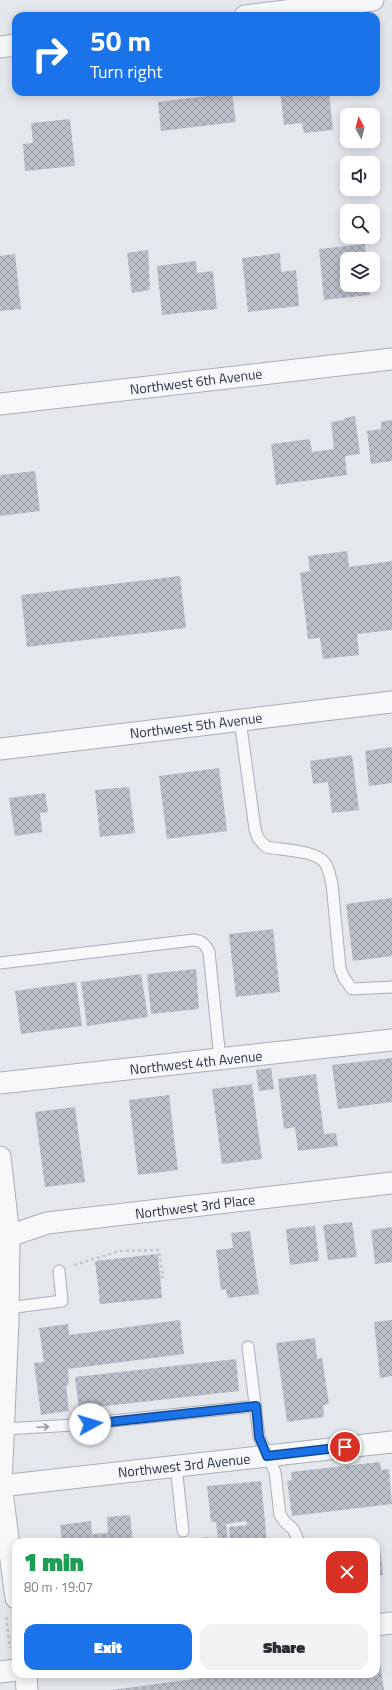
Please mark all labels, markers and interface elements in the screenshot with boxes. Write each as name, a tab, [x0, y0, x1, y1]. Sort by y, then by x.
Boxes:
text: 50 m	[90, 19, 151, 62]
icon: right	[24, 28, 76, 80]
text: Turn right	[90, 58, 163, 85]
north arrow	[340, 108, 380, 148]
map controls	[340, 108, 380, 292]
button: sound	[340, 156, 380, 196]
button: search	[340, 204, 380, 244]
button: layers	[340, 252, 380, 292]
street label: Northwest 6th Avenue	[129, 362, 263, 400]
street label: Northwest 5th Avenue	[129, 706, 263, 744]
street label: Northwest 4th Avenue	[129, 1045, 263, 1079]
street label: Northwest 3rd Place	[134, 1188, 256, 1224]
position arrow	[69, 1403, 111, 1445]
one-way arrow	[36, 1423, 49, 1430]
pin	[328, 1430, 362, 1464]
icon: arrive	[334, 1436, 356, 1458]
street label: Northwest 3rd Avenue	[117, 1448, 251, 1482]
text: 1 min	[24, 1544, 84, 1580]
button: close	[326, 1551, 368, 1593]
text: 80 m · 19:07	[24, 1577, 93, 1597]
button: Exit	[24, 1624, 192, 1670]
button: Share	[200, 1624, 368, 1670]

